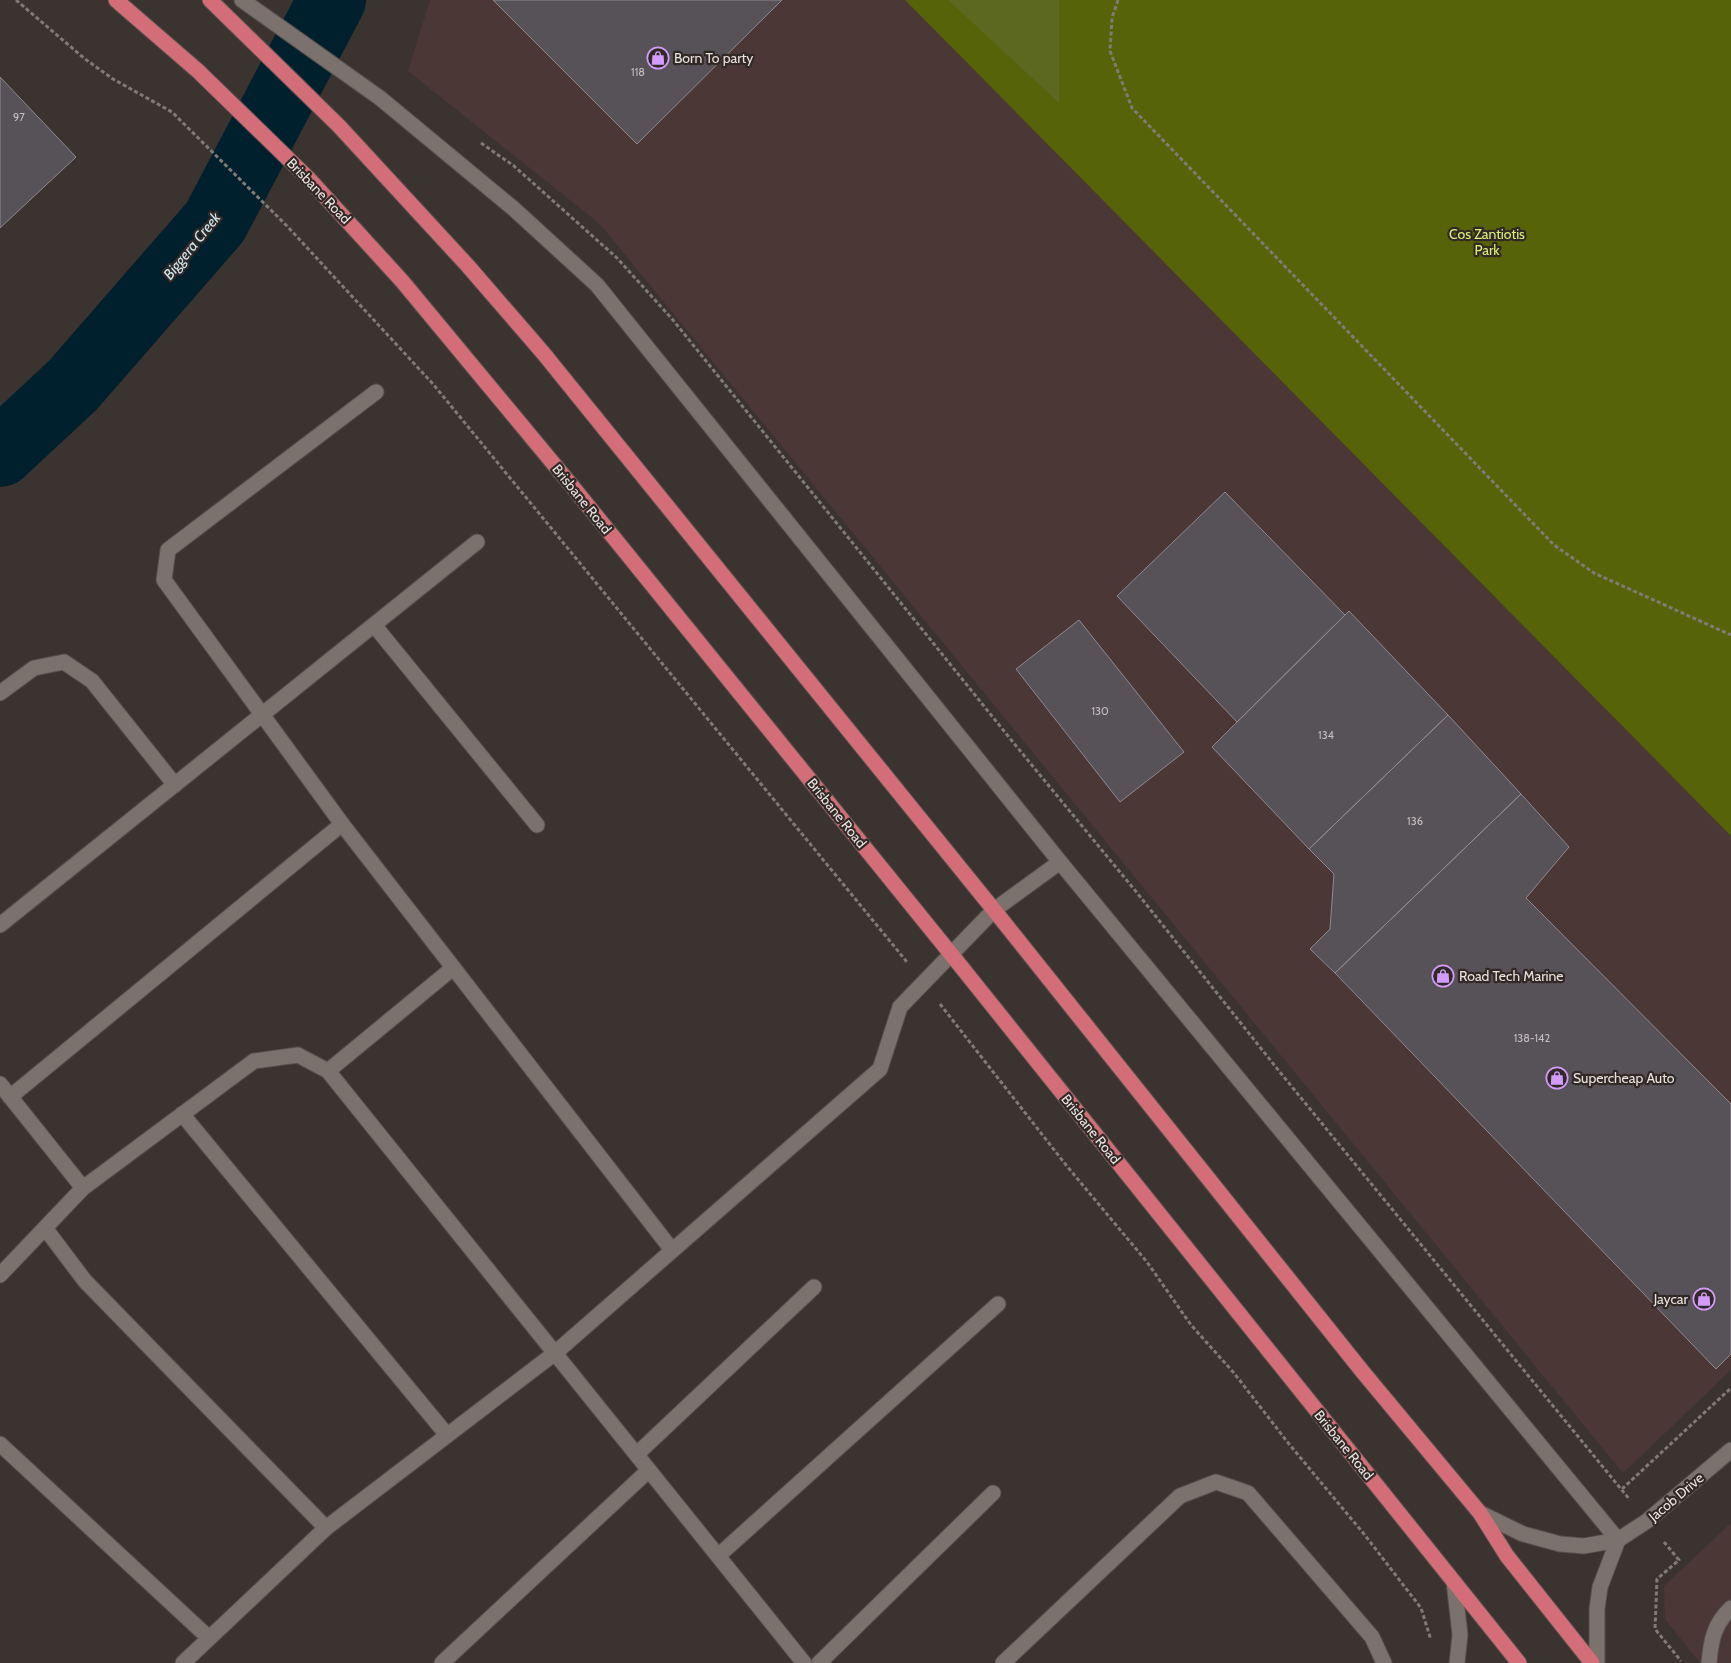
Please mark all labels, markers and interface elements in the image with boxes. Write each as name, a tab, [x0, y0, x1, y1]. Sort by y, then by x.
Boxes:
shop icon: Born To party	[646, 46, 670, 70]
place label: Born To party	[674, 49, 753, 67]
house number: 118	[631, 65, 645, 79]
house number: 97	[13, 110, 25, 124]
street label: Brisbane Road	[283, 154, 355, 228]
water label: Biggera Creek	[160, 208, 225, 283]
park label: Cos Zantiotis Park	[1449, 225, 1525, 259]
street label: Brisbane Road	[548, 461, 616, 537]
house number: 130	[1091, 704, 1109, 718]
house number: 134	[1318, 728, 1335, 742]
street label: Brisbane Road	[803, 775, 871, 851]
house number: 136	[1407, 814, 1423, 828]
shop icon: Road Tech Marine	[1431, 964, 1455, 988]
place label: Road Tech Marine	[1459, 967, 1564, 985]
house number: 138-142	[1514, 1031, 1550, 1045]
shop icon: Supercheap Auto	[1545, 1066, 1569, 1090]
place label: Supercheap Auto	[1573, 1069, 1675, 1087]
street label: Brisbane Road	[1057, 1091, 1125, 1167]
shop icon: Jaycar	[1692, 1287, 1716, 1311]
place label: Jaycar	[1653, 1290, 1689, 1308]
street label: Brisbane Road	[1310, 1407, 1378, 1483]
street label: Jacob Drive	[1644, 1469, 1707, 1526]

